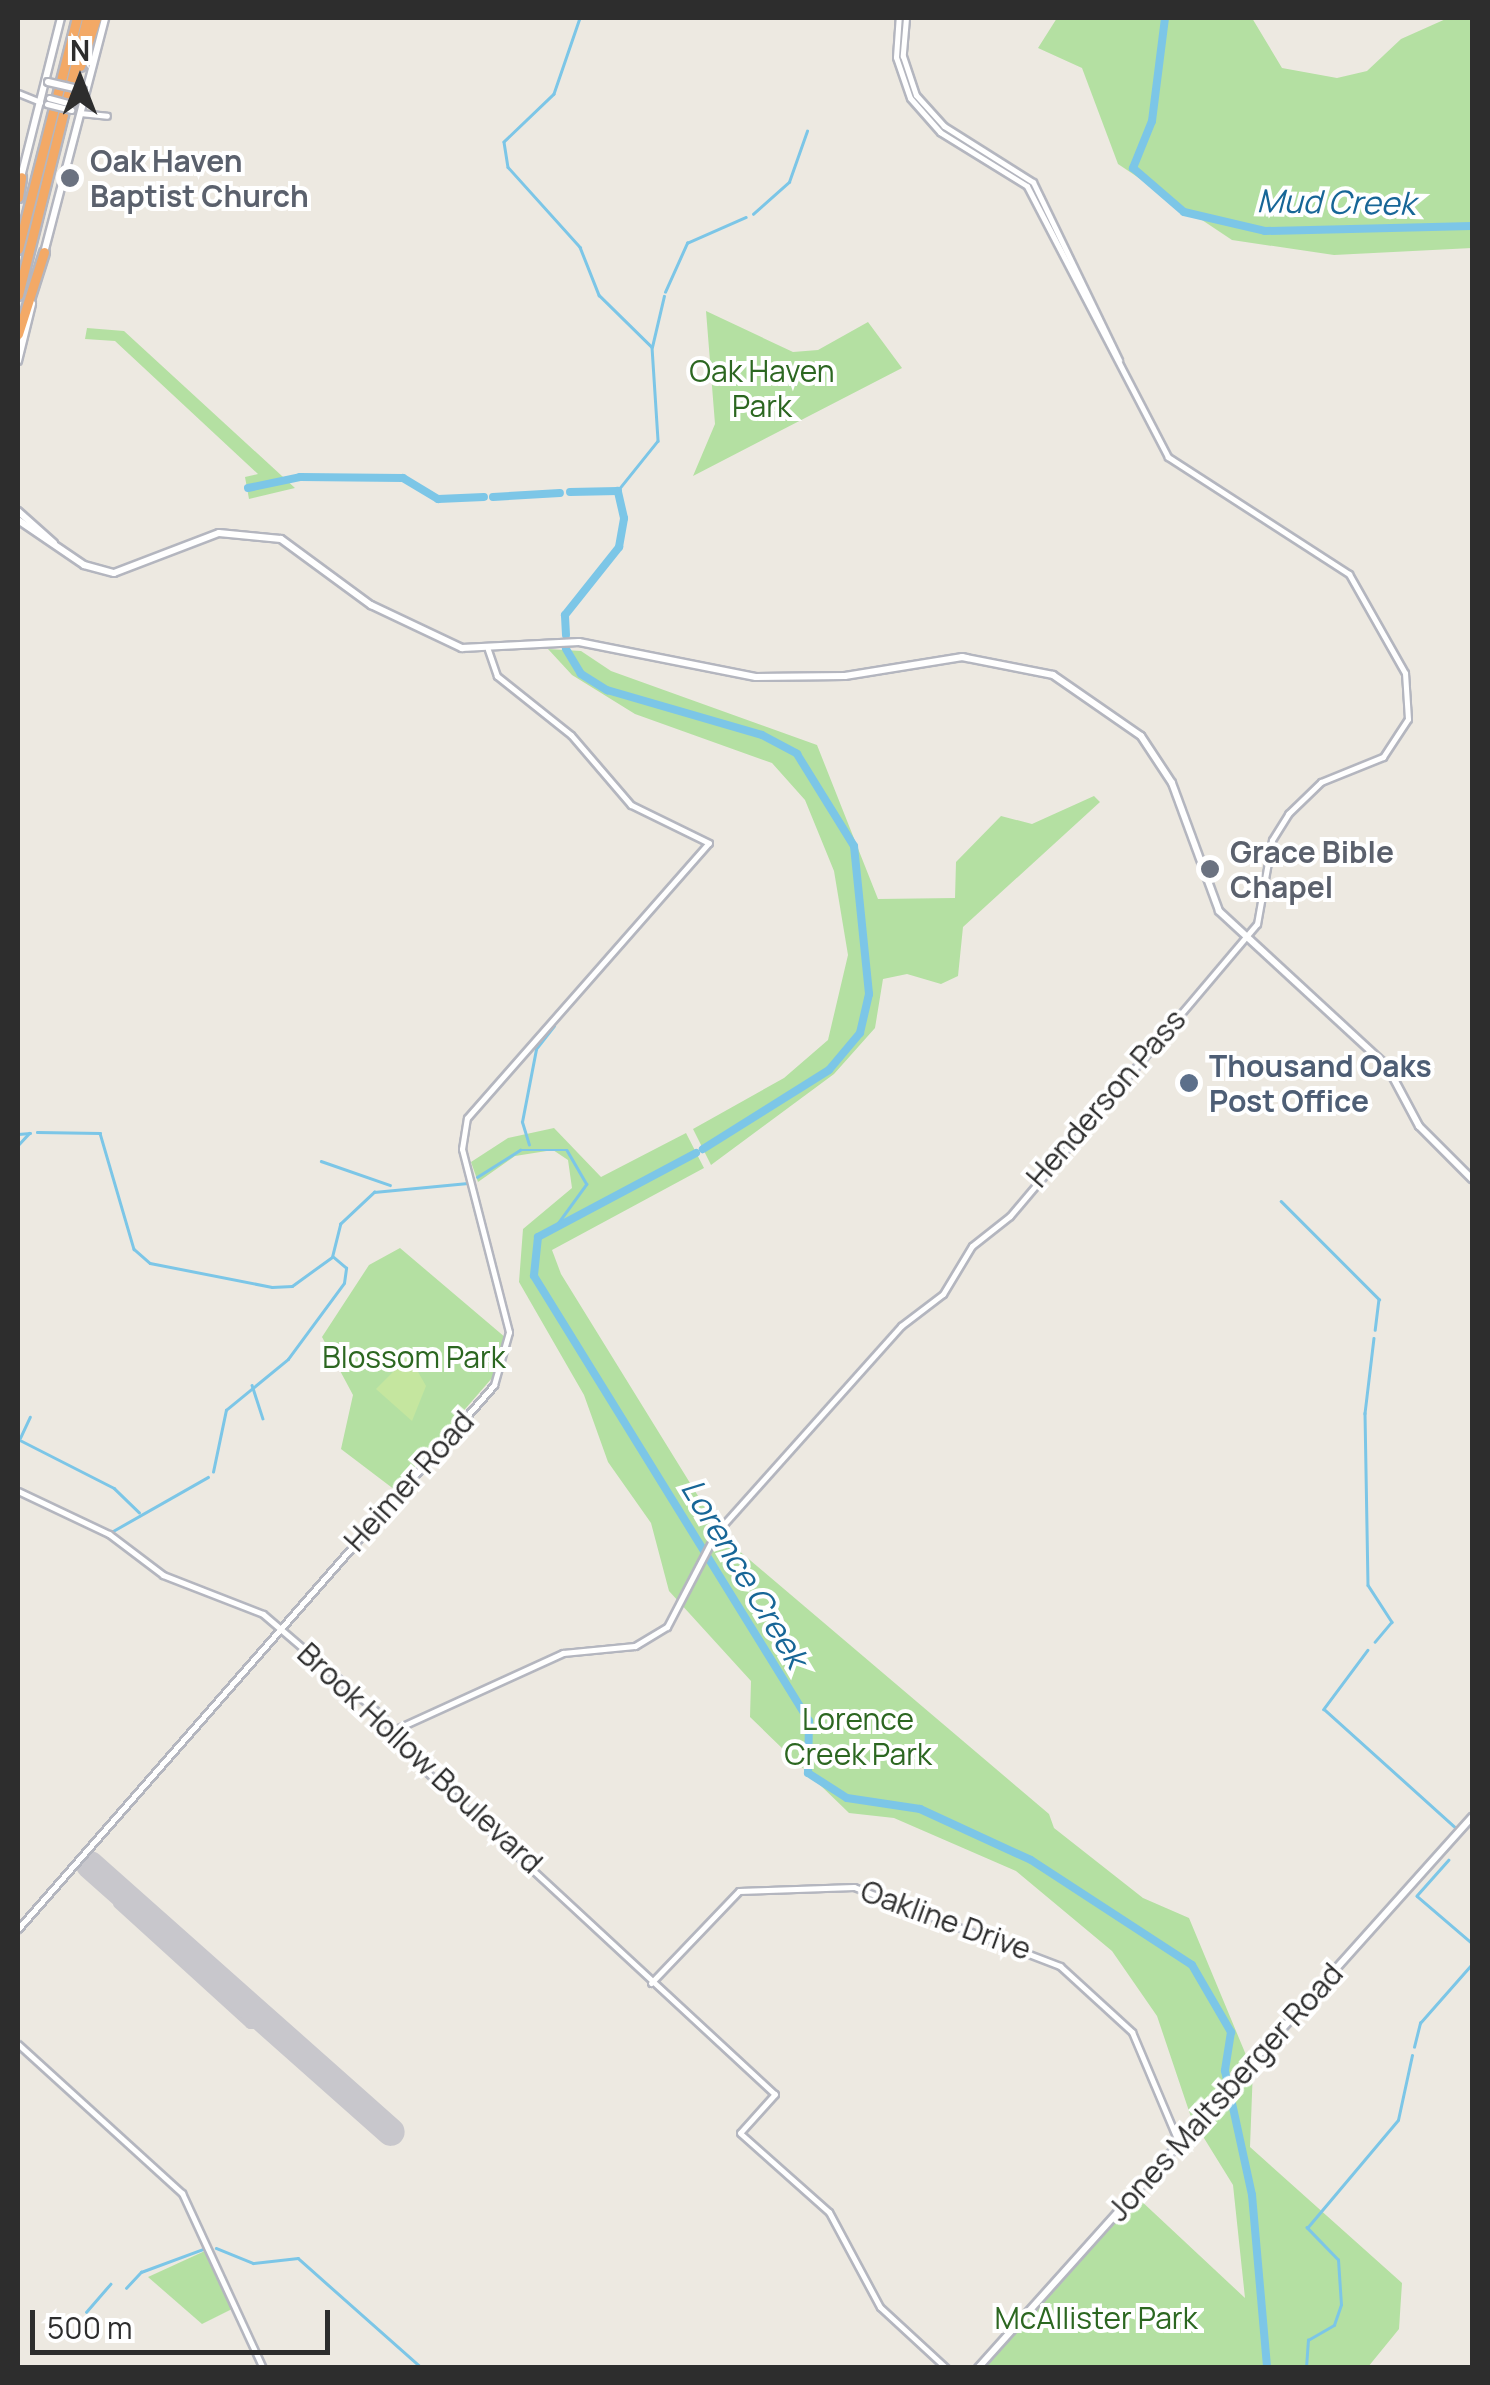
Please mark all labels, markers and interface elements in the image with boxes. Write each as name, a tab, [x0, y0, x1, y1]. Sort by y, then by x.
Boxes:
north arrow	[30, 30, 130, 130]
text: N	[70, 31, 90, 69]
place label: Oak Haven Baptist Church	[90, 143, 309, 214]
marker: Oak Haven Baptist Church	[59, 167, 81, 189]
water label: Mud Creek	[1256, 181, 1416, 223]
park label: Oak Haven Park	[689, 353, 835, 424]
place label: Grace Bible Chapel	[1230, 834, 1394, 904]
marker: Grace Bible Chapel	[1199, 858, 1221, 880]
street label: Henderson Pass	[1019, 1002, 1193, 1194]
place label: Thousand Oaks Post Office	[1209, 1048, 1432, 1118]
marker: Thousand Oaks Post Office	[1178, 1072, 1200, 1094]
park label: Blossom Park	[322, 1339, 506, 1375]
street label: Heimer Road	[337, 1404, 481, 1558]
water label: Lorence Creek	[674, 1472, 816, 1674]
street label: Brook Hollow Boulevard	[290, 1635, 550, 1881]
park label: Lorence Creek Park	[784, 1701, 932, 1772]
street label: Oakline Drive	[856, 1873, 1036, 1967]
street label: Jones Maltsberger Road	[1100, 1956, 1350, 2228]
scale bar	[35, 2290, 335, 2352]
park label: McAllister Park	[994, 2300, 1198, 2336]
text: 500 m	[47, 2307, 132, 2348]

